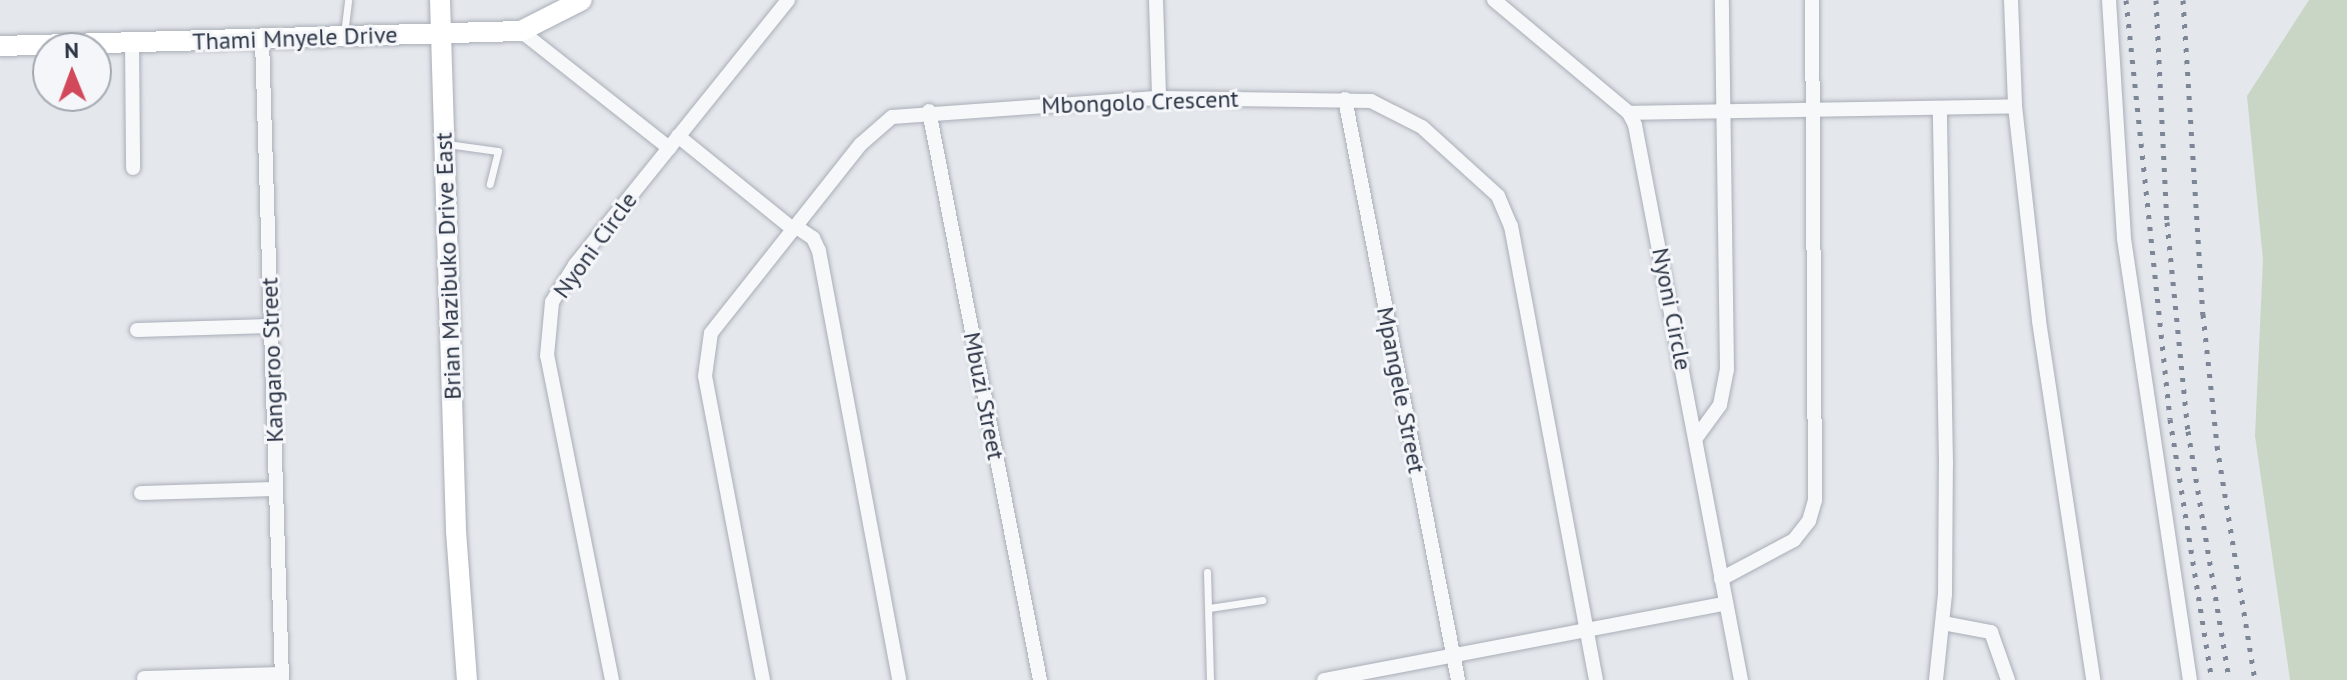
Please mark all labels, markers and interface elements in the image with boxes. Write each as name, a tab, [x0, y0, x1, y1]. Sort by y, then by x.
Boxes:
street label: Thami Mnyele Drive	[192, 20, 398, 56]
north arrow	[32, 32, 112, 112]
text: N	[64, 36, 79, 64]
street label: Mbongolo Crescent	[1041, 84, 1239, 120]
street label: Brian Mazibuko Drive East	[429, 132, 467, 400]
street label: Nyoni Circle	[547, 186, 643, 304]
street label: Nyoni Circle	[1646, 245, 1698, 373]
street label: Kangaroo Street	[255, 277, 289, 443]
street label: Mpangele Street	[1371, 304, 1431, 476]
street label: Mbuzi Street	[957, 330, 1011, 462]

